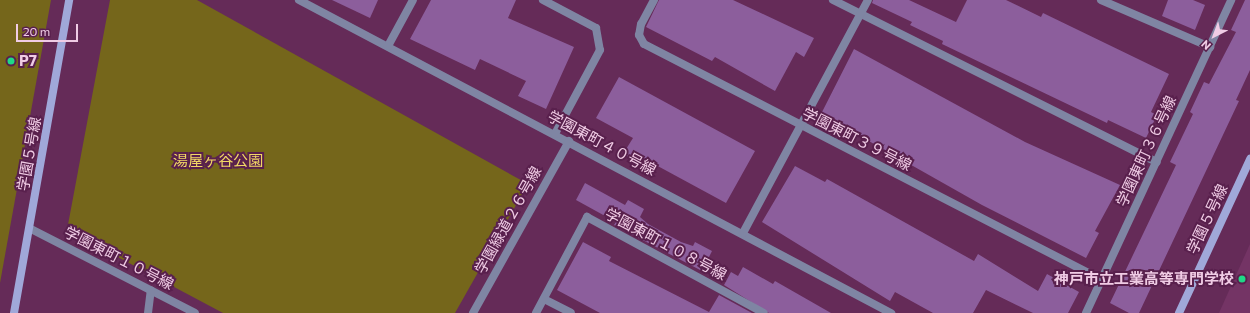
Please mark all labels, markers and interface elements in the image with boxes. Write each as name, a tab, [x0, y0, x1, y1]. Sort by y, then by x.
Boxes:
scale bar	[18, 16, 80, 42]
north arrow	[1194, 16, 1234, 56]
text: 20 m	[23, 24, 50, 38]
text: N	[1198, 38, 1213, 53]
place label: P7	[19, 52, 37, 70]
marker: P7	[6, 56, 16, 66]
street label: 学園東町３６号線	[1112, 93, 1180, 209]
street label: 学園東町３９号線	[799, 104, 915, 174]
street label: 学園東町４０号線	[545, 107, 659, 179]
street label: 学園５号線	[14, 116, 44, 192]
park label: 湯屋ヶ谷公園	[173, 152, 263, 170]
street label: 学園緑道２６号線	[471, 163, 545, 277]
street label: 学園５号線	[1183, 181, 1231, 257]
street label: 学園東町１０８号線	[602, 204, 730, 284]
street label: 学園東町１０号線	[61, 223, 177, 293]
place label: 神戸市立工業高等専門学校	[1054, 270, 1234, 288]
marker: 神戸市立工業高等専門学校	[1237, 274, 1247, 284]

